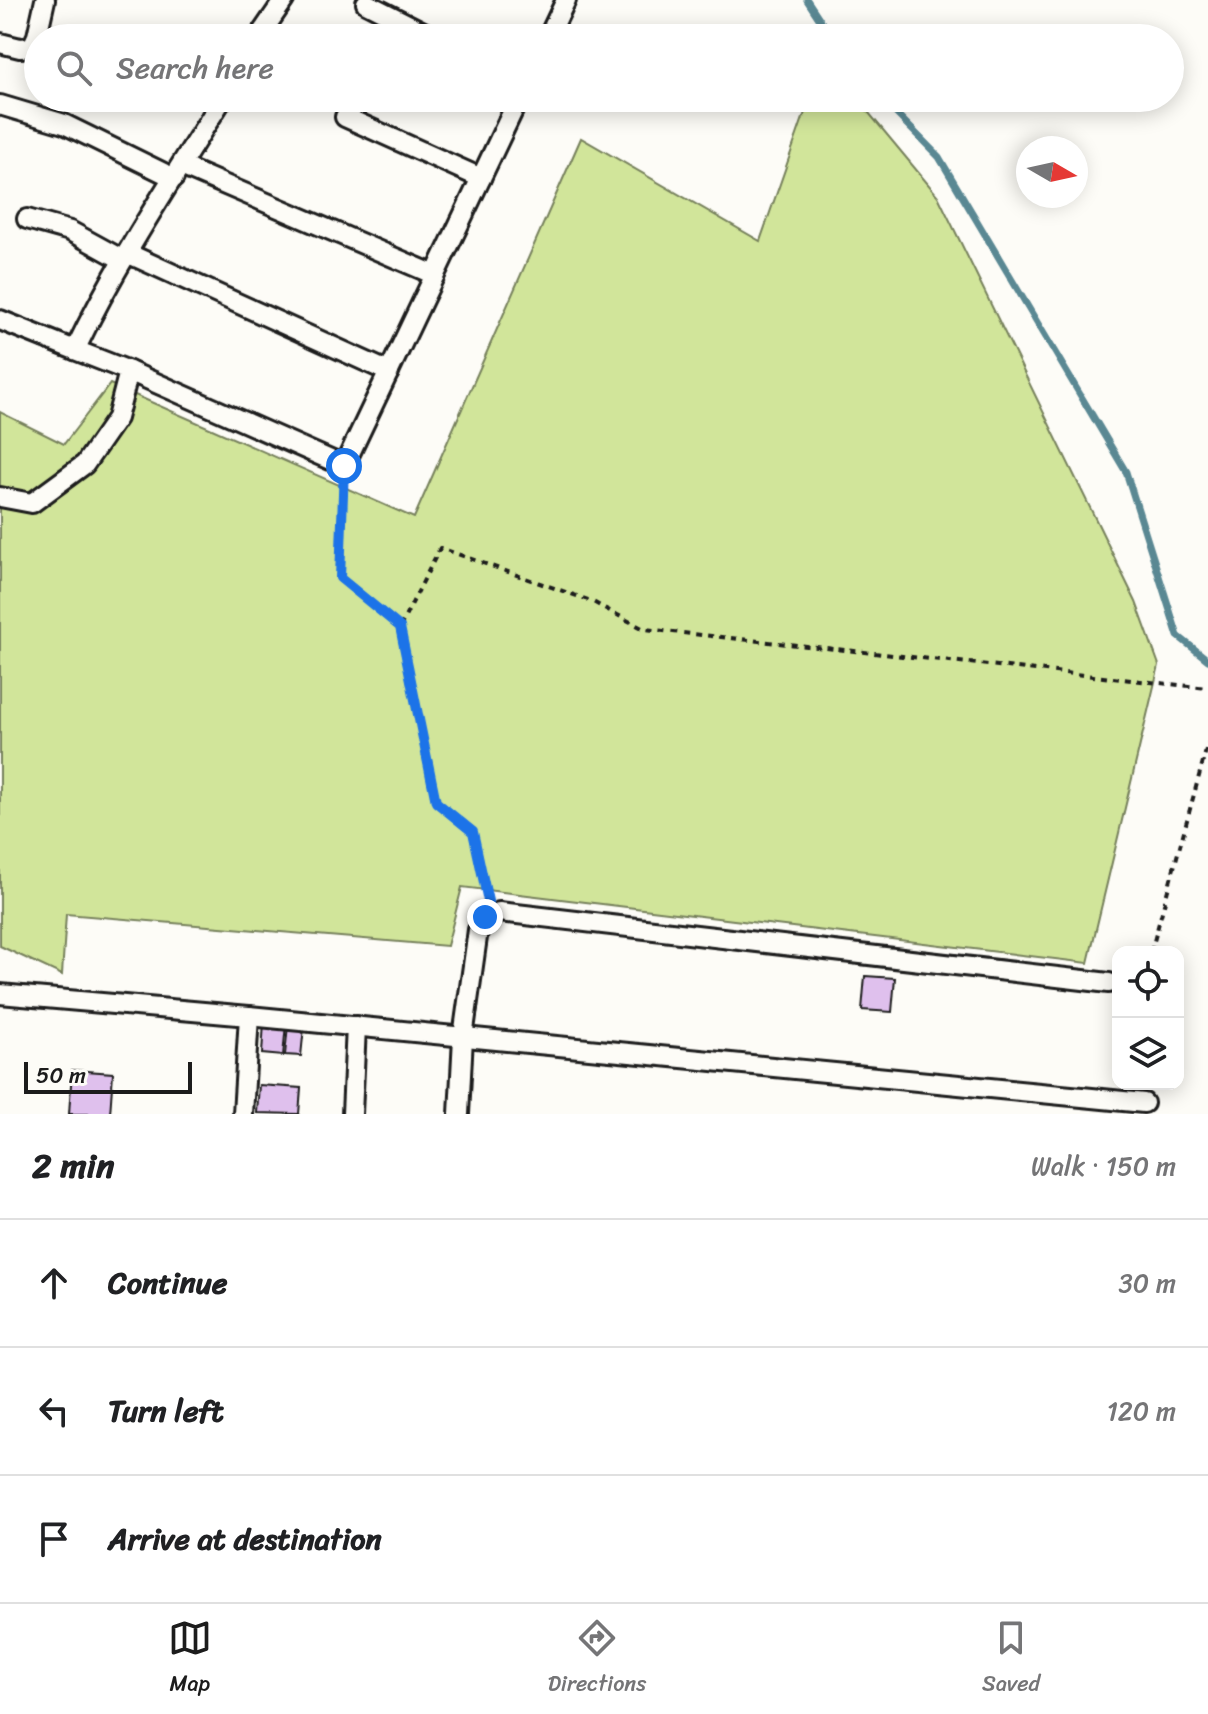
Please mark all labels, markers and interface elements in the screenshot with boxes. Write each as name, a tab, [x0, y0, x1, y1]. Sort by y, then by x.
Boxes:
search box	[24, 24, 1184, 112]
text: Search here	[116, 41, 274, 95]
icon: search	[52, 46, 96, 90]
north arrow	[1016, 136, 1088, 208]
route start	[326, 448, 362, 484]
route end	[467, 899, 503, 935]
map controls	[1112, 946, 1184, 1090]
button: locate	[1112, 946, 1184, 1018]
button: layers	[1112, 1018, 1184, 1090]
text: 50 m	[36, 1056, 86, 1095]
scale bar	[24, 1058, 192, 1094]
text: 2 min	[32, 1136, 114, 1196]
text: Walk · 150 m	[1031, 1143, 1176, 1189]
text: Continue	[108, 1256, 227, 1310]
text: 30 m	[1119, 1260, 1176, 1306]
icon: ahead	[32, 1261, 76, 1305]
text: Turn left	[108, 1384, 224, 1438]
text: 120 m	[1107, 1388, 1176, 1434]
icon: left	[32, 1389, 76, 1433]
text: Arrive at destination	[108, 1512, 382, 1566]
icon: arrive	[32, 1517, 76, 1561]
tab: Map	[168, 1616, 212, 1703]
tab: Directions	[548, 1616, 646, 1703]
tab: Saved	[982, 1616, 1040, 1703]

